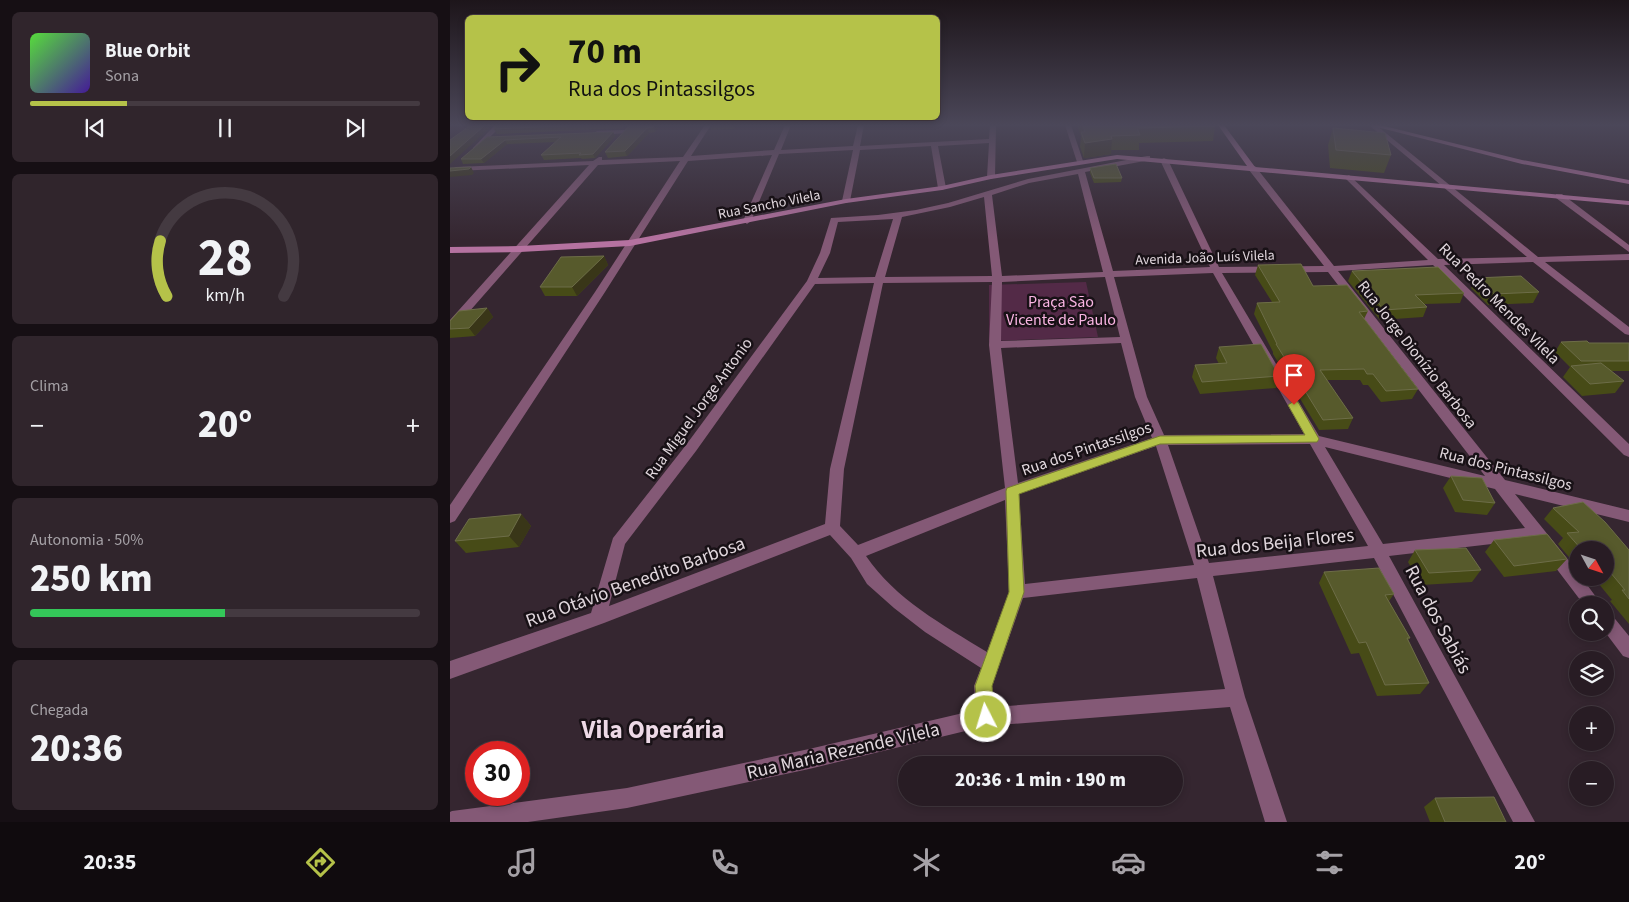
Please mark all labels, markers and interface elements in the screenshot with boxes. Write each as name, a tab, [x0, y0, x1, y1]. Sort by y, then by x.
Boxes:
text: 70 m	[568, 27, 642, 77]
icon: right	[485, 35, 550, 100]
text: Blue Orbit	[105, 38, 190, 65]
text: Sona	[105, 65, 139, 87]
text: Rua dos Pintassilgos	[568, 73, 755, 105]
icon: previous	[81, 114, 109, 142]
icon: pause	[211, 114, 239, 142]
icon: next	[341, 114, 369, 142]
street label: Rua Sancho Vilela	[716, 185, 822, 225]
text: 28	[198, 222, 252, 296]
street label: Rua Pedro Mendes Vilela	[1434, 238, 1565, 369]
street label: Avenida João Luís Vilela	[1135, 246, 1275, 270]
street label: Rua Jorge Dionízio Barbosa	[1352, 276, 1482, 433]
text: km/h	[205, 283, 245, 308]
park label: Praça São Vicente de Paulo	[1006, 291, 1116, 331]
street label: Rua Miguel Jorge Antonio	[640, 333, 758, 484]
pin	[1273, 354, 1315, 405]
icon: arrive	[1280, 361, 1308, 389]
text: Clima	[30, 375, 68, 397]
text: 20°	[198, 398, 252, 452]
text: −	[30, 406, 44, 446]
text: +	[406, 406, 420, 446]
street label: Rua dos Pintassilgos	[1018, 416, 1154, 481]
street label: Rua dos Pintassilgos	[1437, 442, 1575, 496]
street label: Rua dos Beija Flores	[1195, 522, 1356, 565]
text: Autonomia · 50%	[30, 529, 143, 551]
street label: Rua Otávio Benedito Barbosa	[522, 530, 749, 635]
north arrow	[1569, 541, 1614, 586]
map controls	[1569, 541, 1614, 806]
text: 250 km	[30, 552, 152, 606]
street label: Rua dos Sabiás	[1398, 561, 1478, 679]
button: search	[1569, 596, 1614, 641]
button: layers	[1569, 651, 1614, 696]
position arrow	[959, 690, 1011, 742]
text: Chegada	[30, 699, 88, 721]
button: +	[1569, 706, 1614, 751]
district label: Vila Operária	[581, 712, 724, 748]
street label: Rua Maria Rezende Vilela	[744, 716, 942, 787]
text: 20:36	[30, 722, 123, 776]
speed limit sign: 30	[465, 741, 530, 806]
button: −	[1569, 761, 1614, 806]
text: 20:36 · 1 min · 190 m	[955, 767, 1126, 794]
icon: directions	[303, 845, 338, 880]
icon: music	[505, 845, 540, 880]
icon: phone	[707, 845, 742, 880]
icon: climate	[909, 845, 944, 880]
icon: car	[1111, 845, 1146, 880]
icon: filters	[1312, 845, 1347, 880]
text: 20:35	[83, 846, 136, 878]
text: 20°	[1514, 846, 1546, 878]

